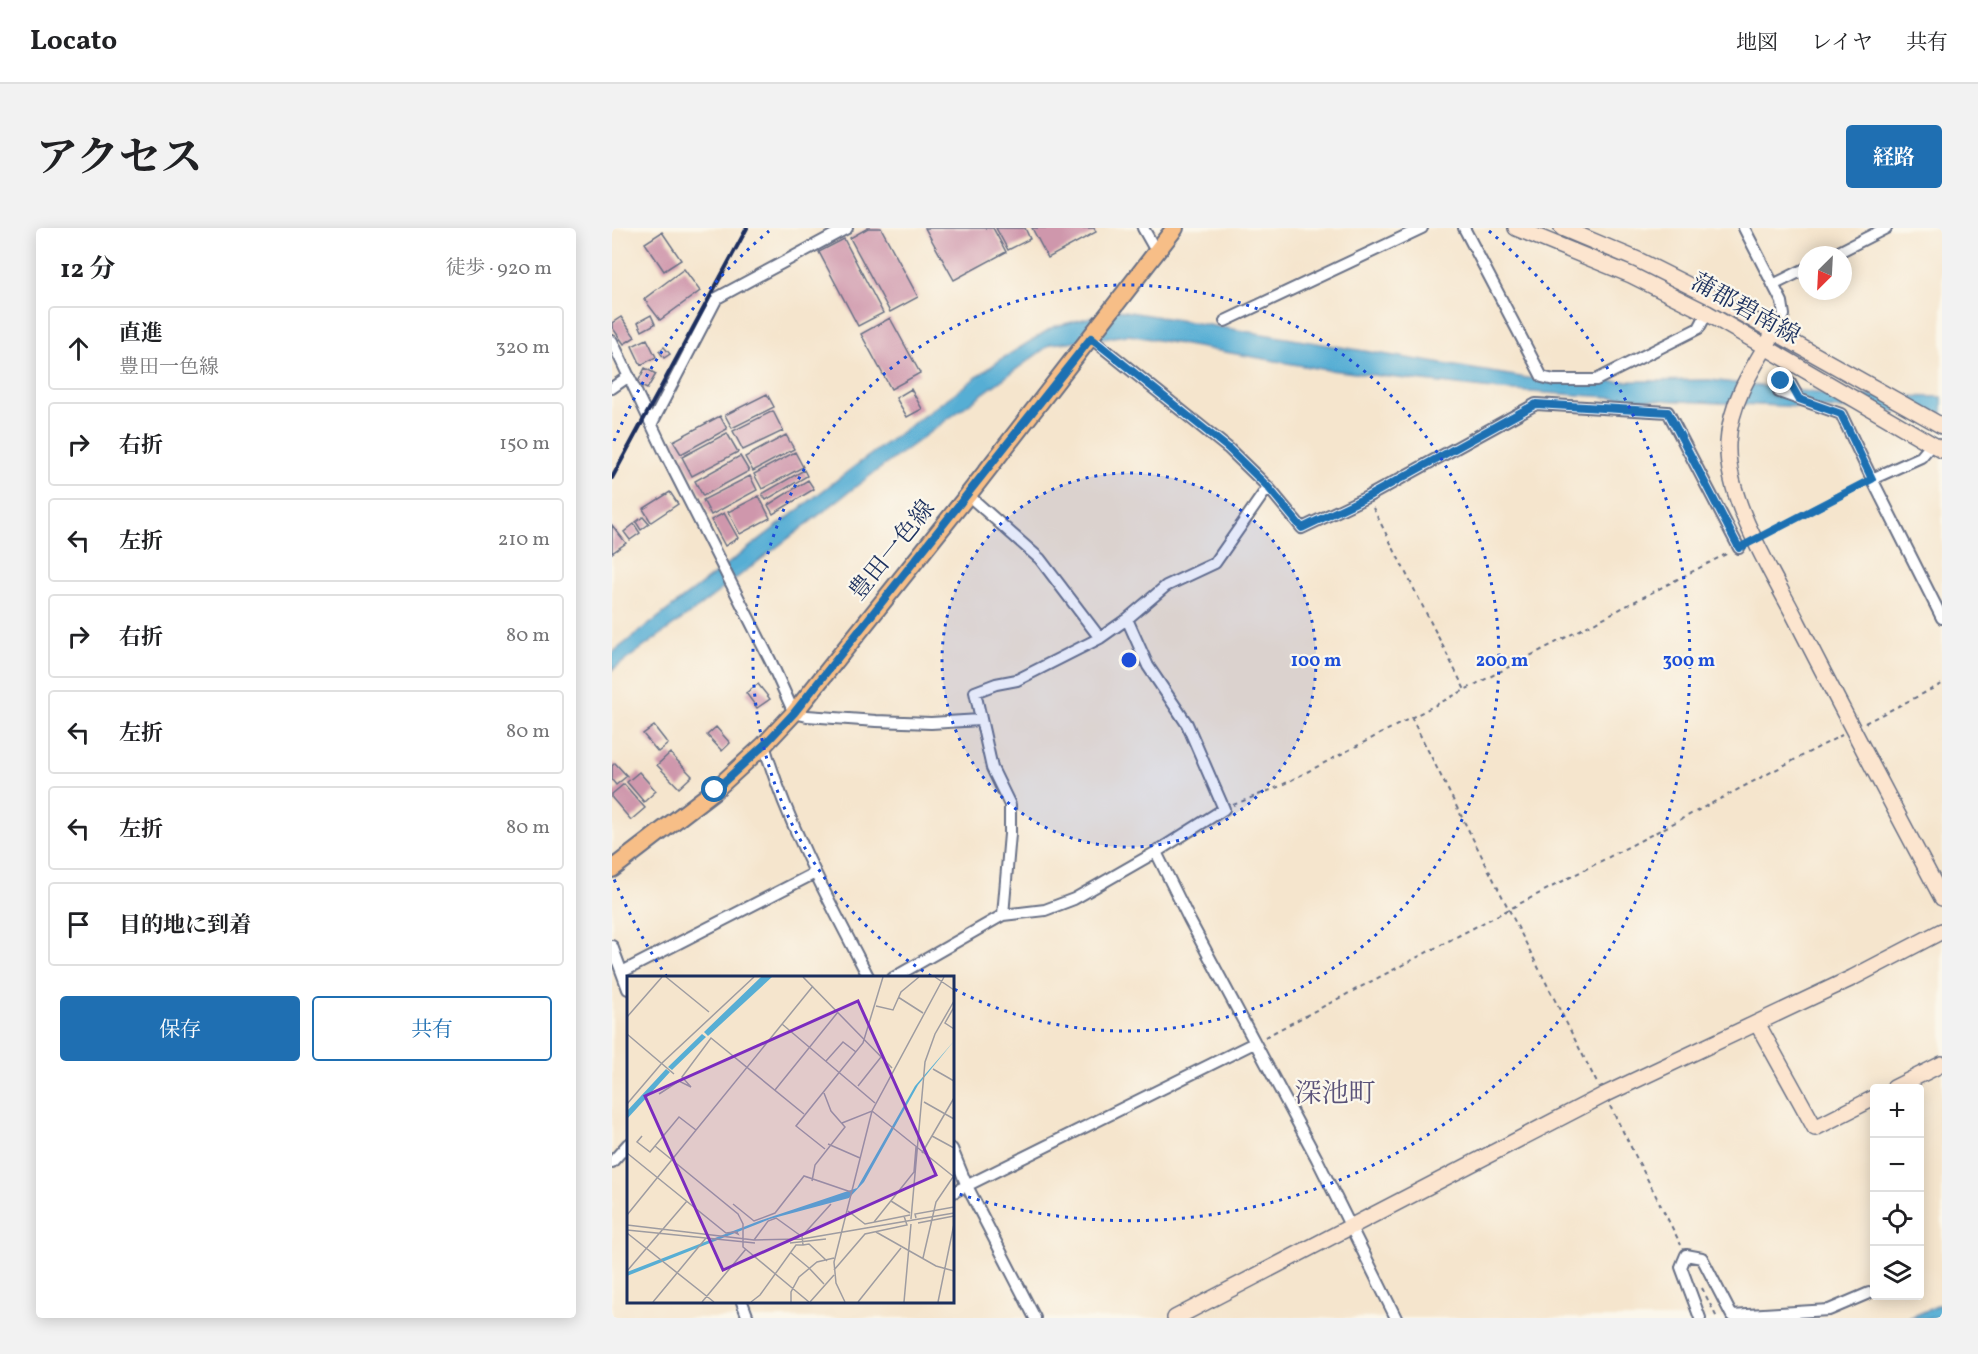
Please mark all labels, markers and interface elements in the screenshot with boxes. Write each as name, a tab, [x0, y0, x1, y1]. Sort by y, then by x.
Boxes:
text: Locato	[30, 22, 117, 61]
text: 地図	[1736, 29, 1778, 58]
text: レイヤ	[1811, 29, 1873, 58]
text: 共有	[1906, 29, 1948, 58]
button: 経路	[1846, 125, 1942, 188]
text: アクセス	[36, 131, 203, 190]
north arrow	[1798, 246, 1852, 300]
text: 12 分	[60, 252, 115, 288]
text: 徒歩 · 920 m	[445, 255, 552, 283]
street label: 蒲郡碧南線	[1684, 266, 1806, 354]
text: 直進	[119, 319, 163, 350]
icon: ahead	[62, 332, 95, 365]
text: 320 m	[495, 334, 550, 362]
text: 豊田一色線	[119, 354, 219, 382]
route end	[1767, 367, 1793, 393]
icon: right	[62, 428, 95, 461]
text: 150 m	[499, 430, 550, 458]
text: 右折	[119, 431, 163, 462]
street label: 豊田一色線	[842, 494, 944, 608]
icon: left	[62, 524, 95, 557]
text: 210 m	[498, 526, 550, 554]
text: 左折	[119, 527, 163, 558]
icon: right	[62, 620, 95, 653]
text: 80 m	[506, 622, 550, 650]
text: 右折	[119, 623, 163, 654]
text: 100 m	[1291, 649, 1341, 674]
text: 200 m	[1476, 649, 1528, 674]
text: 300 m	[1663, 649, 1715, 674]
centre of rings	[1119, 650, 1139, 670]
icon: left	[62, 716, 95, 749]
text: 80 m	[506, 718, 550, 746]
text: 左折	[119, 719, 163, 750]
route start	[701, 776, 727, 802]
icon: left	[62, 812, 95, 845]
text: 80 m	[506, 814, 550, 842]
text: 左折	[119, 815, 163, 846]
icon: arrive	[62, 908, 95, 941]
text: 目的地に到着	[119, 911, 251, 942]
inset map	[627, 976, 954, 1303]
button: 保存	[60, 996, 300, 1061]
button: 共有	[312, 996, 552, 1061]
district label: 深池町	[1295, 1076, 1376, 1114]
map controls	[1870, 1084, 1924, 1300]
button: +	[1870, 1084, 1924, 1138]
button: −	[1870, 1138, 1924, 1192]
button: locate	[1870, 1192, 1924, 1246]
button: layers	[1870, 1246, 1924, 1300]

